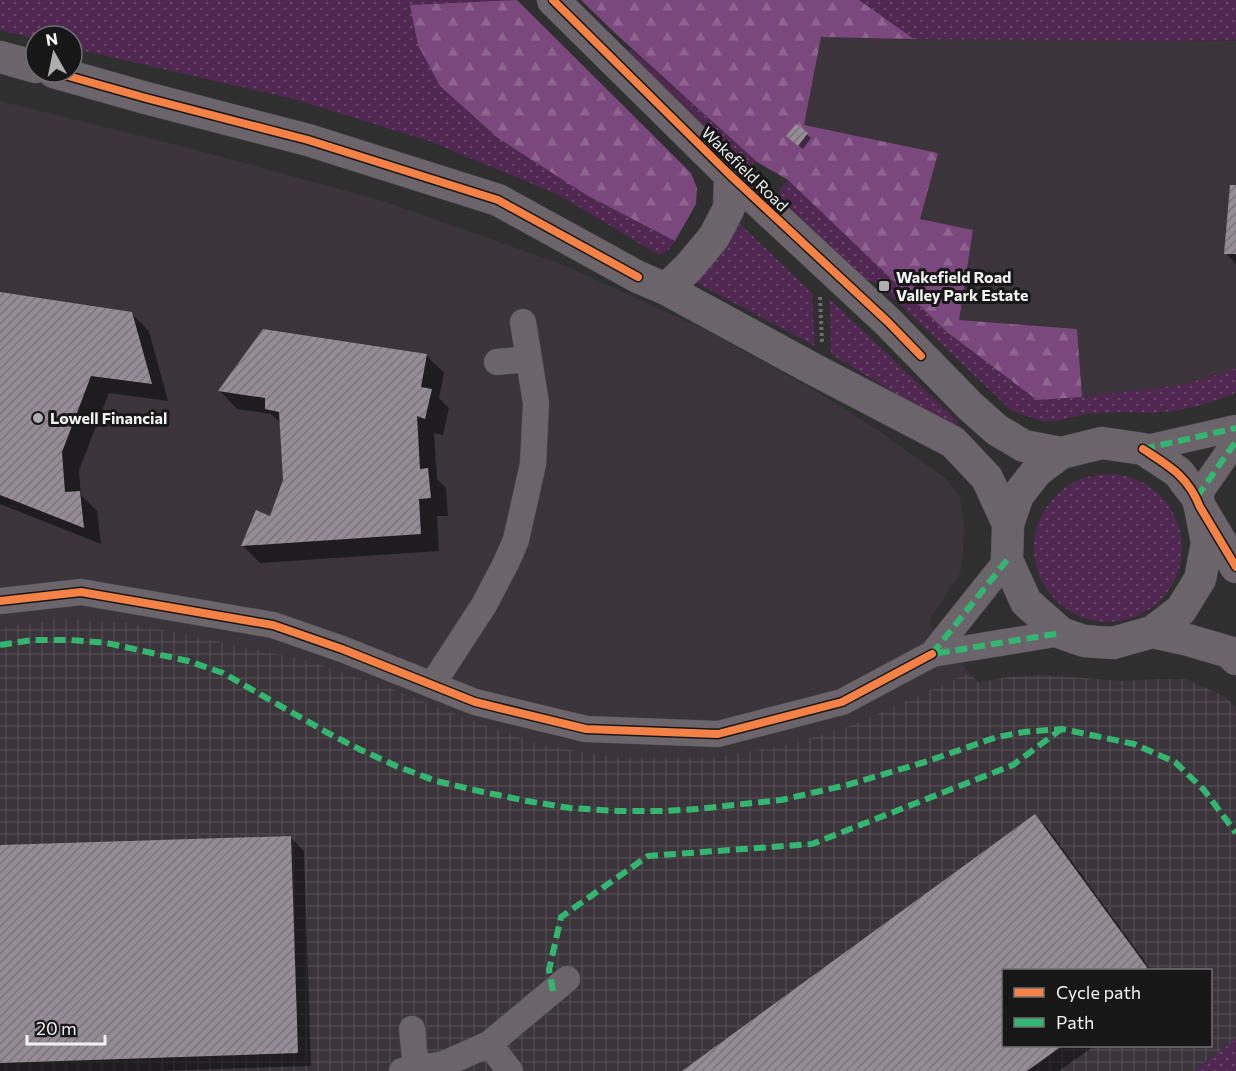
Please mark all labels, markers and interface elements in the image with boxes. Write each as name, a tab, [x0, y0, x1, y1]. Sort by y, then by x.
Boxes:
north arrow	[24, 24, 84, 84]
text: N	[44, 28, 59, 49]
street label: Wakefield Road	[698, 123, 793, 215]
place label: Wakefield Road Valley Park Estate	[896, 267, 1028, 304]
marker: Wakefield Road Valley Park Estate	[877, 279, 891, 293]
place label: Lowell Financial	[50, 408, 167, 427]
marker: Lowell Financial	[31, 411, 45, 425]
legend	[1002, 969, 1212, 1047]
text: Cycle path	[1056, 981, 1141, 1003]
scale bar	[27, 1008, 105, 1046]
text: Path	[1056, 1011, 1094, 1033]
text: 20 m	[36, 1017, 77, 1039]

